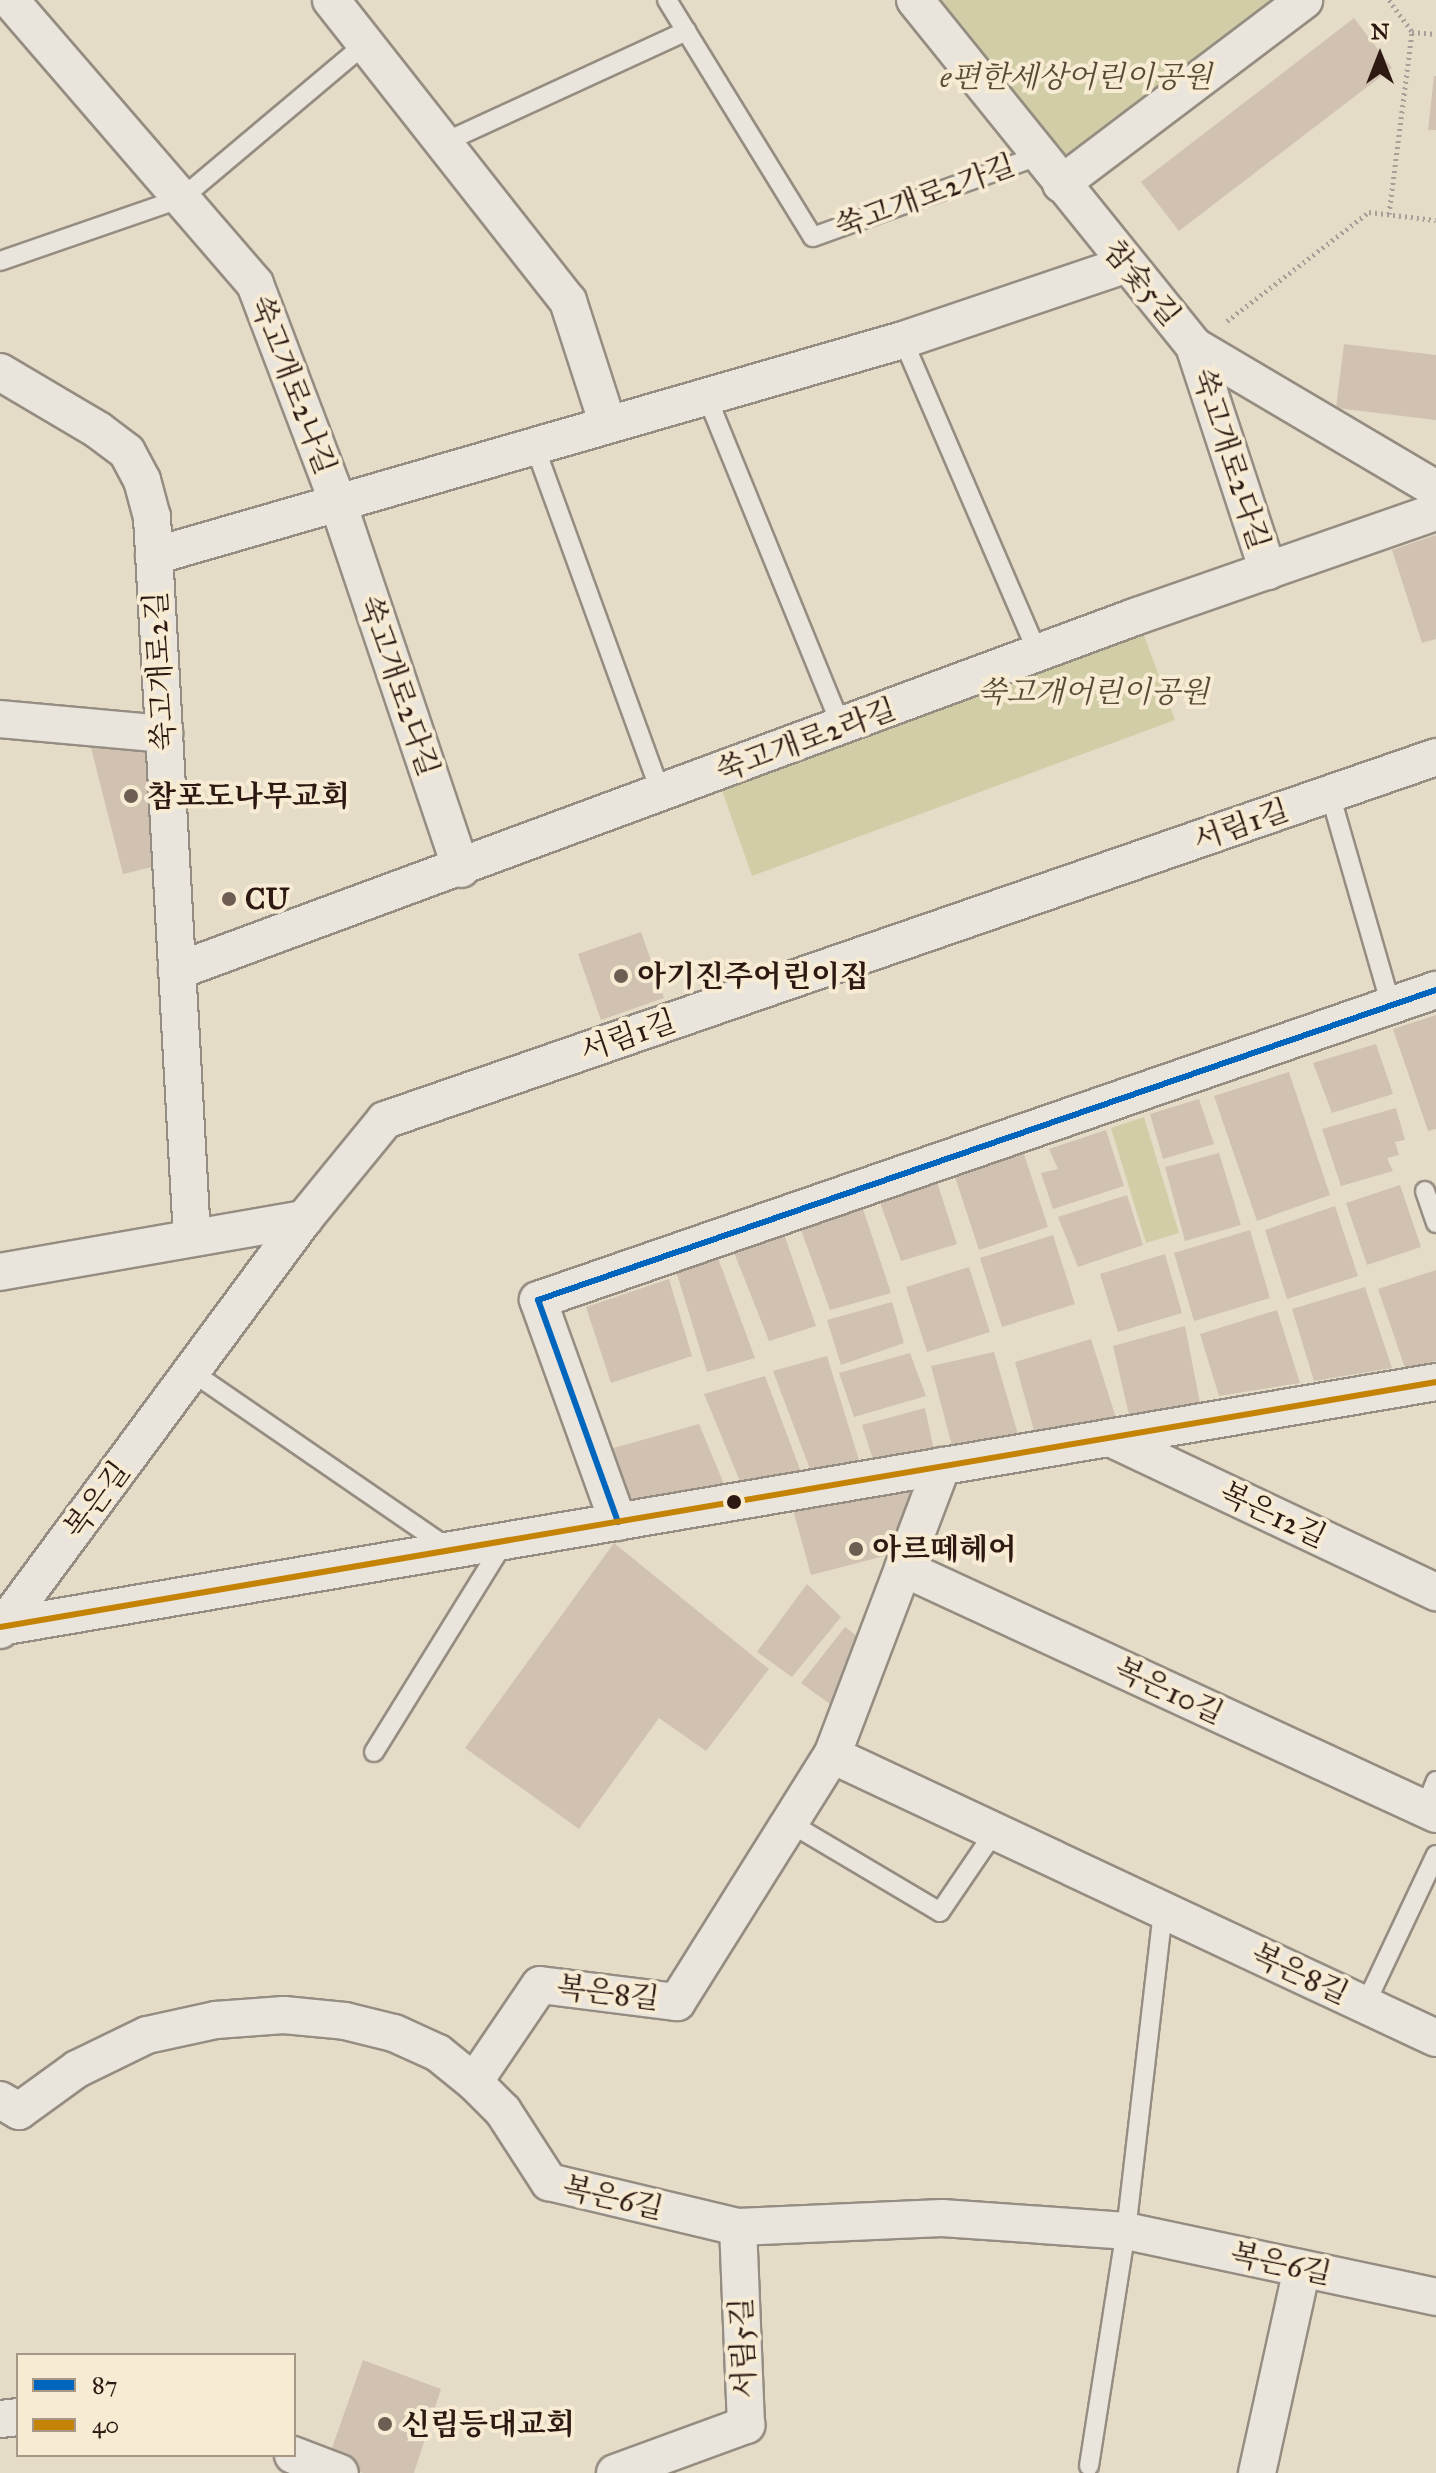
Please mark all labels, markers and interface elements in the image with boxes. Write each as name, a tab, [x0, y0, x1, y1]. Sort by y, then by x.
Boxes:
north arrow	[1340, 16, 1420, 96]
text: N	[1371, 18, 1389, 45]
park label: e편한세상어린이공원	[940, 59, 1212, 95]
street label: 쑥고개로2가길	[830, 147, 1020, 245]
street label: 참숯5길	[1096, 233, 1188, 333]
street label: 쑥고개로2나길	[242, 290, 344, 480]
street label: 쑥고개로2다길	[1185, 364, 1277, 554]
street label: 쑥고개로2길	[138, 590, 182, 752]
street label: 쑥고개로2다길	[351, 591, 447, 781]
park label: 쑥고개어린이공원	[977, 674, 1209, 710]
street label: 쑥고개로2라길	[711, 691, 901, 789]
place label: 참포도나무교회	[147, 778, 350, 814]
marker: 참포도나무교회	[122, 787, 140, 805]
street label: 서림1길	[1188, 792, 1294, 858]
place label: CU	[245, 881, 289, 917]
marker: CU	[220, 890, 238, 908]
place label: 아기진주어린이집	[637, 958, 869, 994]
marker: 아기진주어린이집	[612, 967, 630, 985]
street label: 서림1길	[575, 1003, 681, 1069]
street label: 복은길	[56, 1454, 138, 1546]
street label: 복은12길	[1214, 1475, 1332, 1555]
unlabelled marker	[726, 1494, 742, 1510]
place label: 아르떼헤어	[872, 1531, 1017, 1567]
marker: 아르떼헤어	[847, 1540, 865, 1558]
street label: 복은10길	[1109, 1650, 1229, 1732]
street label: 복은8길	[1246, 1936, 1354, 2012]
street label: 복은8길	[555, 1969, 661, 2017]
street label: 복은6길	[559, 2169, 667, 2227]
street label: 복은6길	[1227, 2236, 1335, 2292]
street label: 서림5길	[723, 2297, 763, 2399]
legend	[16, 2353, 296, 2457]
text: 87	[92, 2370, 118, 2400]
place label: 신림등대교회	[401, 2406, 575, 2442]
text: 40	[92, 2410, 119, 2440]
marker: 신림등대교회	[376, 2415, 394, 2433]

